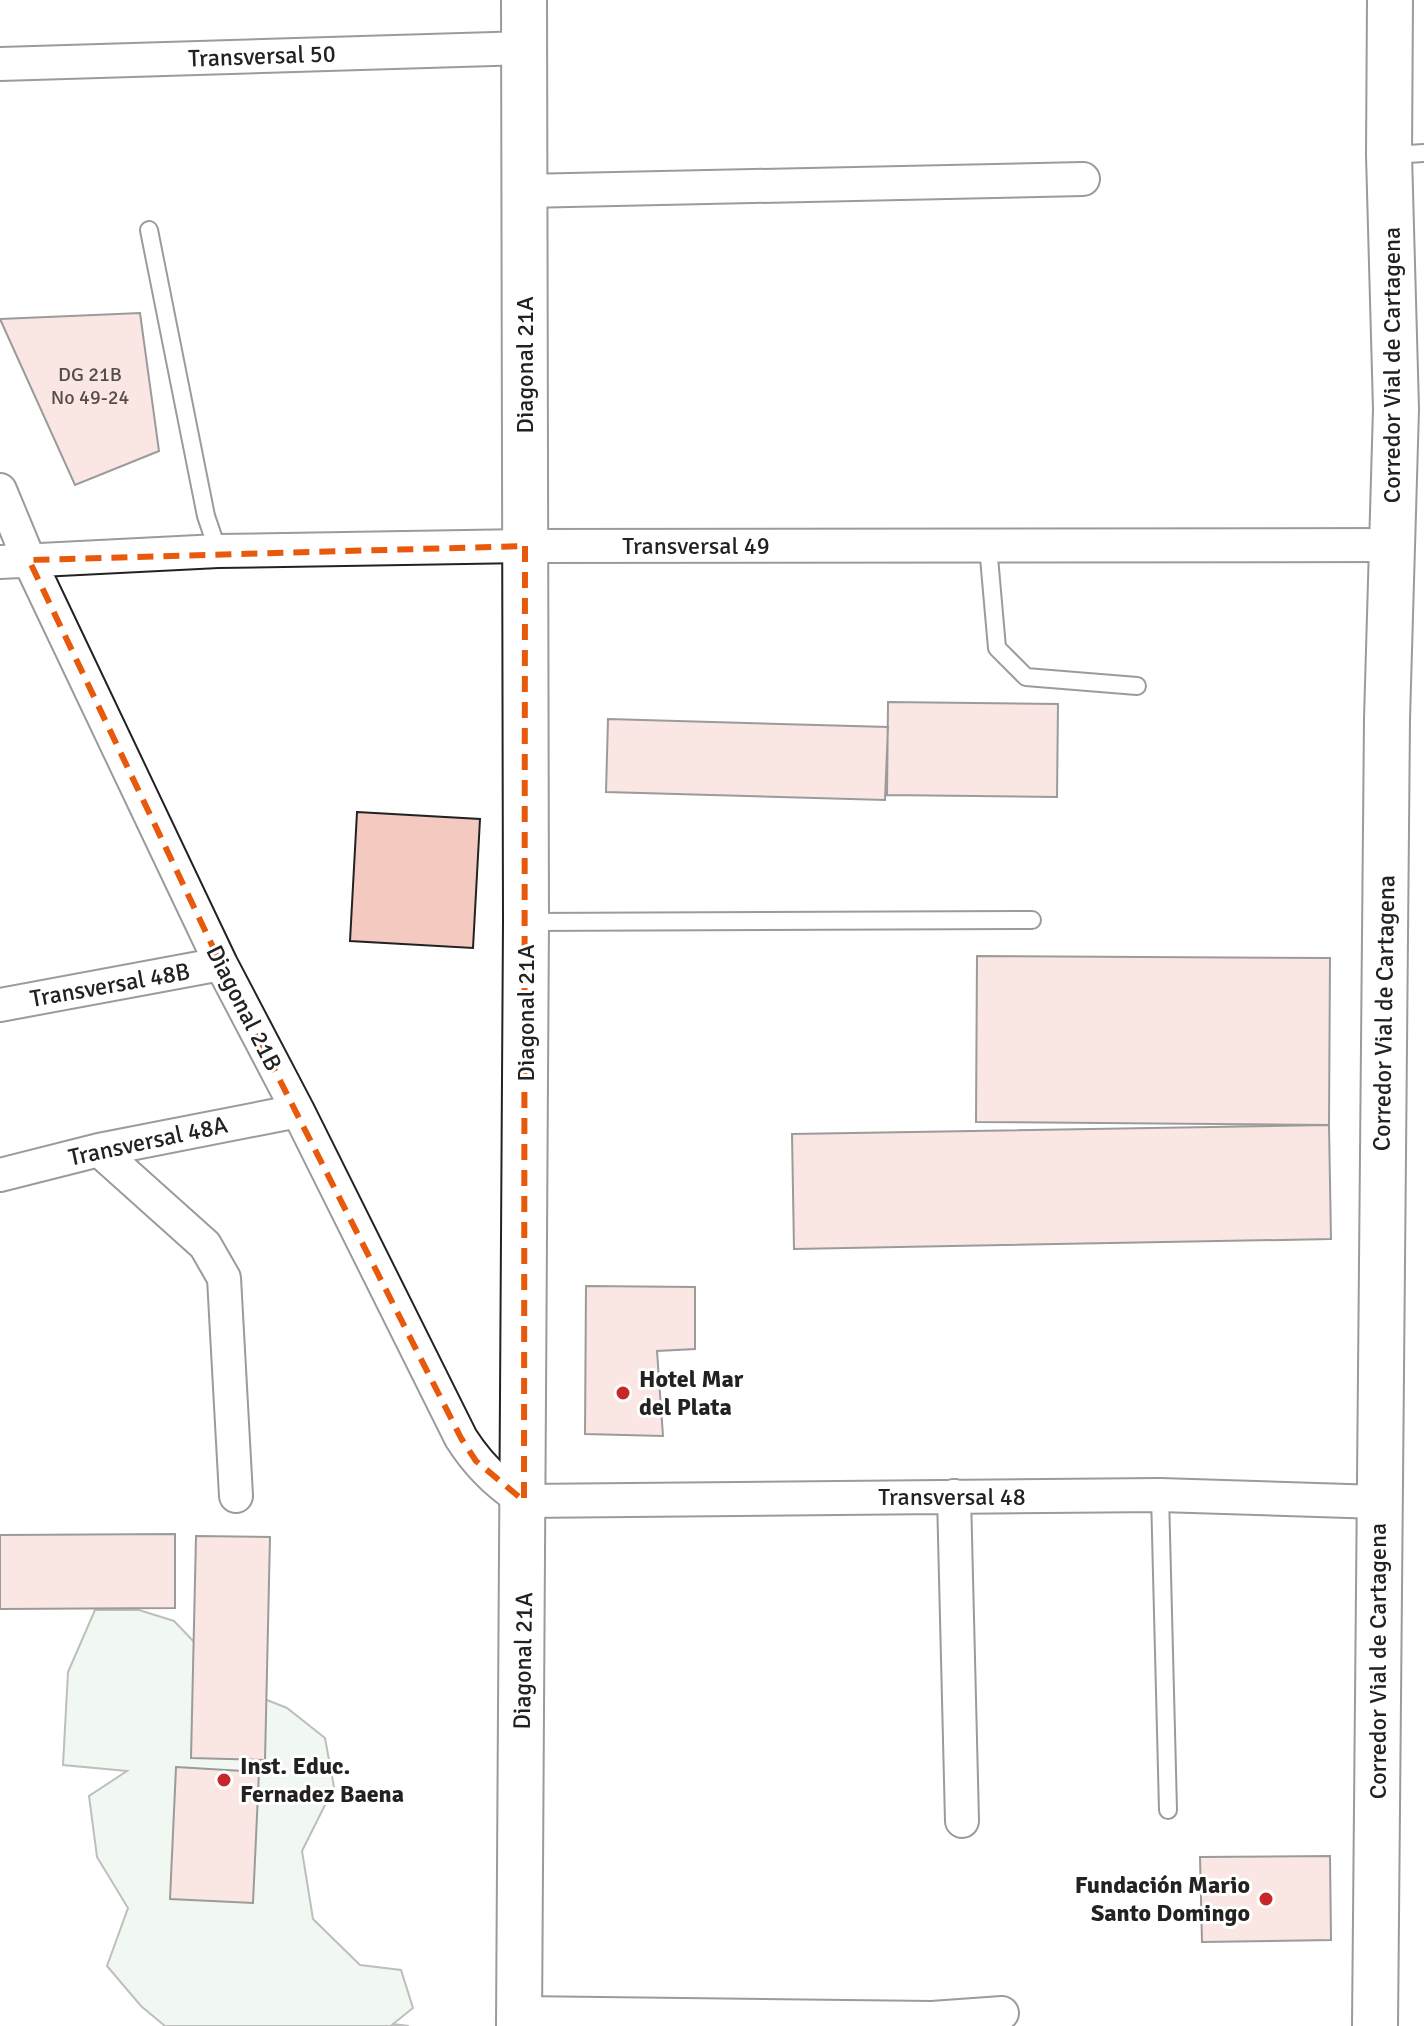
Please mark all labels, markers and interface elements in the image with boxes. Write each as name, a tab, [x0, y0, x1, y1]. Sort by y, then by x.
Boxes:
street label: Transversal 50	[188, 38, 336, 74]
street label: Corredor Vial de Cartagena	[1377, 227, 1407, 503]
street label: Diagonal 21A	[510, 296, 540, 434]
house number: DG 21B No 49-24	[51, 362, 129, 410]
street label: Transversal 49	[622, 531, 770, 561]
street label: Corredor Vial de Cartagena	[1367, 875, 1401, 1151]
street label: Diagonal 21B	[199, 940, 289, 1076]
street label: Diagonal 21A	[511, 944, 541, 1082]
street label: Transversal 48B	[28, 956, 192, 1014]
street label: Transversal 48A	[66, 1109, 231, 1173]
place label: Hotel Mar del Plata	[639, 1364, 744, 1422]
marker: Hotel Mar del Plata	[614, 1384, 632, 1402]
street label: Transversal 48	[878, 1482, 1026, 1512]
street label: Corredor Vial de Cartagena	[1363, 1523, 1393, 1799]
street label: Diagonal 21A	[507, 1592, 539, 1730]
place label: Inst. Educ. Fernadez Baena	[240, 1751, 404, 1809]
marker: Inst. Educ. Fernadez Baena	[215, 1771, 233, 1789]
place label: Fundación Mario Santo Domingo	[1075, 1870, 1250, 1928]
marker: Fundación Mario Santo Domingo	[1257, 1890, 1275, 1908]

